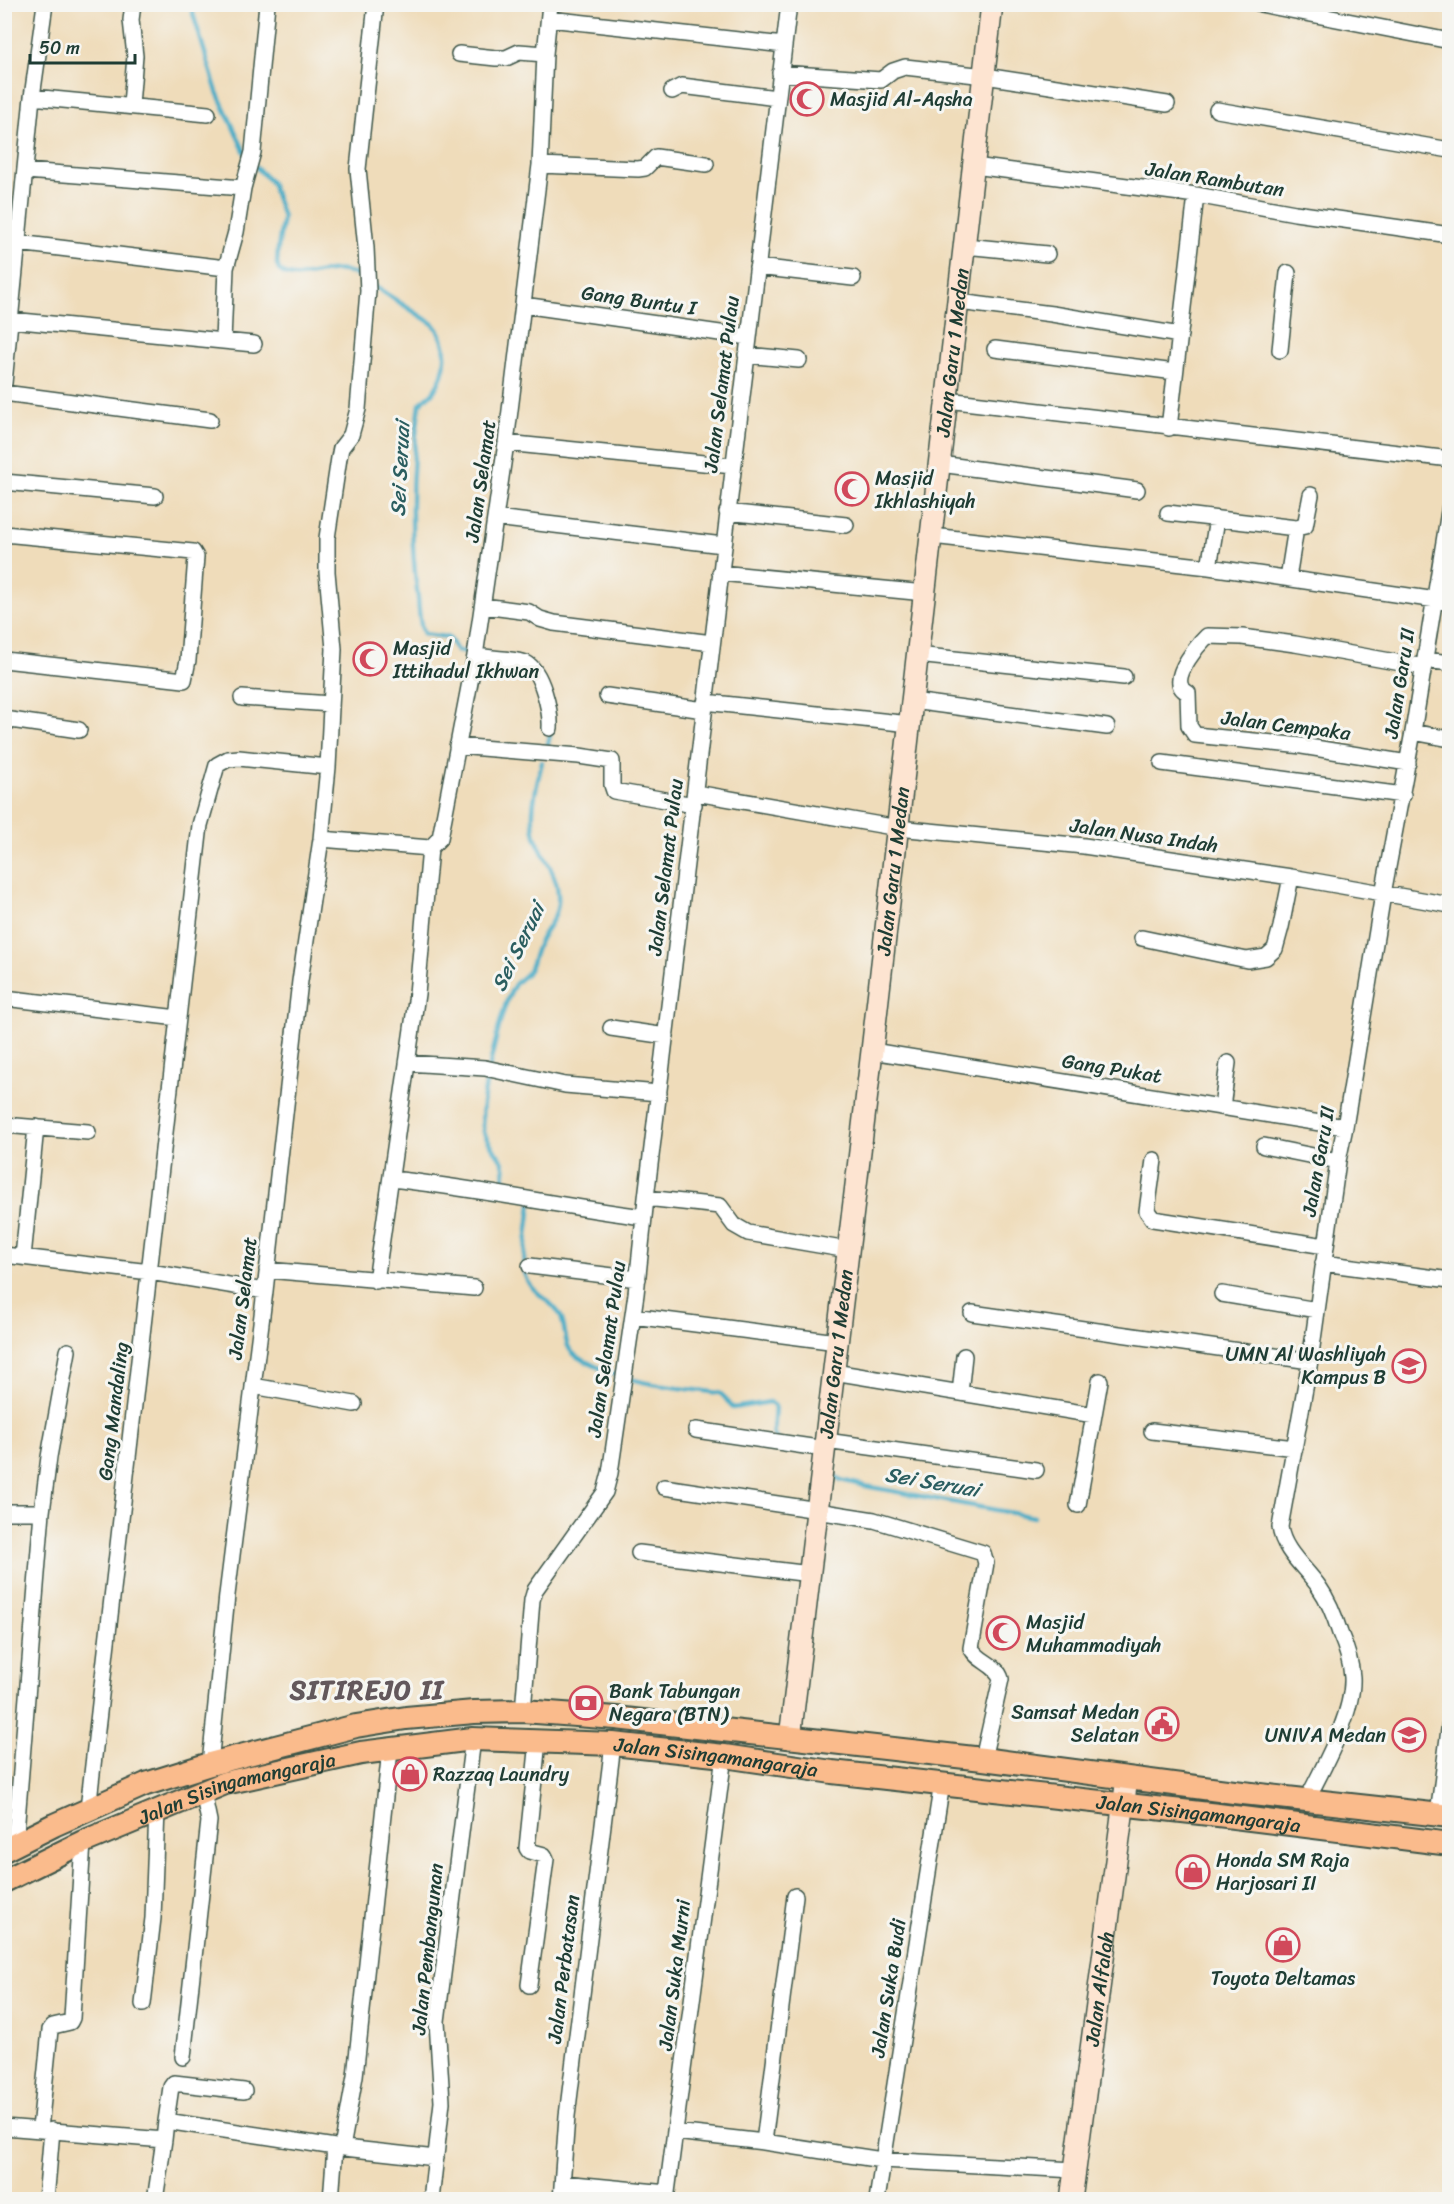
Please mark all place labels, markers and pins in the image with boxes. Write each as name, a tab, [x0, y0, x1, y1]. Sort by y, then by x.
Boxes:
mosque icon: Masjid Al-Aqsha	[789, 81, 825, 117]
place label: Masjid Al-Aqsha	[830, 82, 973, 117]
place label: Masjid Ikhlashiyah	[874, 461, 976, 519]
mosque icon: Masjid Ikhlashiyah	[834, 471, 870, 507]
place label: Masjid Ittihadul Ikhwan	[392, 631, 540, 689]
mosque icon: Masjid Ittihadul Ikhwan	[352, 641, 388, 677]
place label: UMN Al Washliyah Kampus B	[1225, 1337, 1386, 1395]
school or university icon: UMN Al Washliyah Kampus B	[1391, 1348, 1427, 1384]
place label: Masjid Muhammadiyah	[1026, 1605, 1161, 1663]
mosque icon: Masjid Muhammadiyah	[985, 1615, 1021, 1651]
place label: Bank Tabungan Negara (BTN)	[609, 1674, 740, 1732]
bank icon: Bank Tabungan Negara (BTN)	[568, 1685, 604, 1721]
place label: Samsat Medan Selatan	[1011, 1695, 1139, 1753]
public building icon: Samsat Medan Selatan	[1144, 1706, 1180, 1742]
school or university icon: UNIVA Medan	[1391, 1717, 1427, 1753]
place label: UNIVA Medan	[1265, 1718, 1386, 1753]
shop icon: Razzaq Laundry	[392, 1756, 428, 1792]
place label: Razzaq Laundry	[433, 1757, 570, 1792]
place label: Honda SM Raja Harjosari II	[1216, 1843, 1350, 1901]
shop icon: Honda SM Raja Harjosari II	[1175, 1854, 1211, 1890]
shop icon: Toyota Deltamas	[1265, 1927, 1301, 1963]
place label: Toyota Deltamas	[1211, 1961, 1356, 1996]

